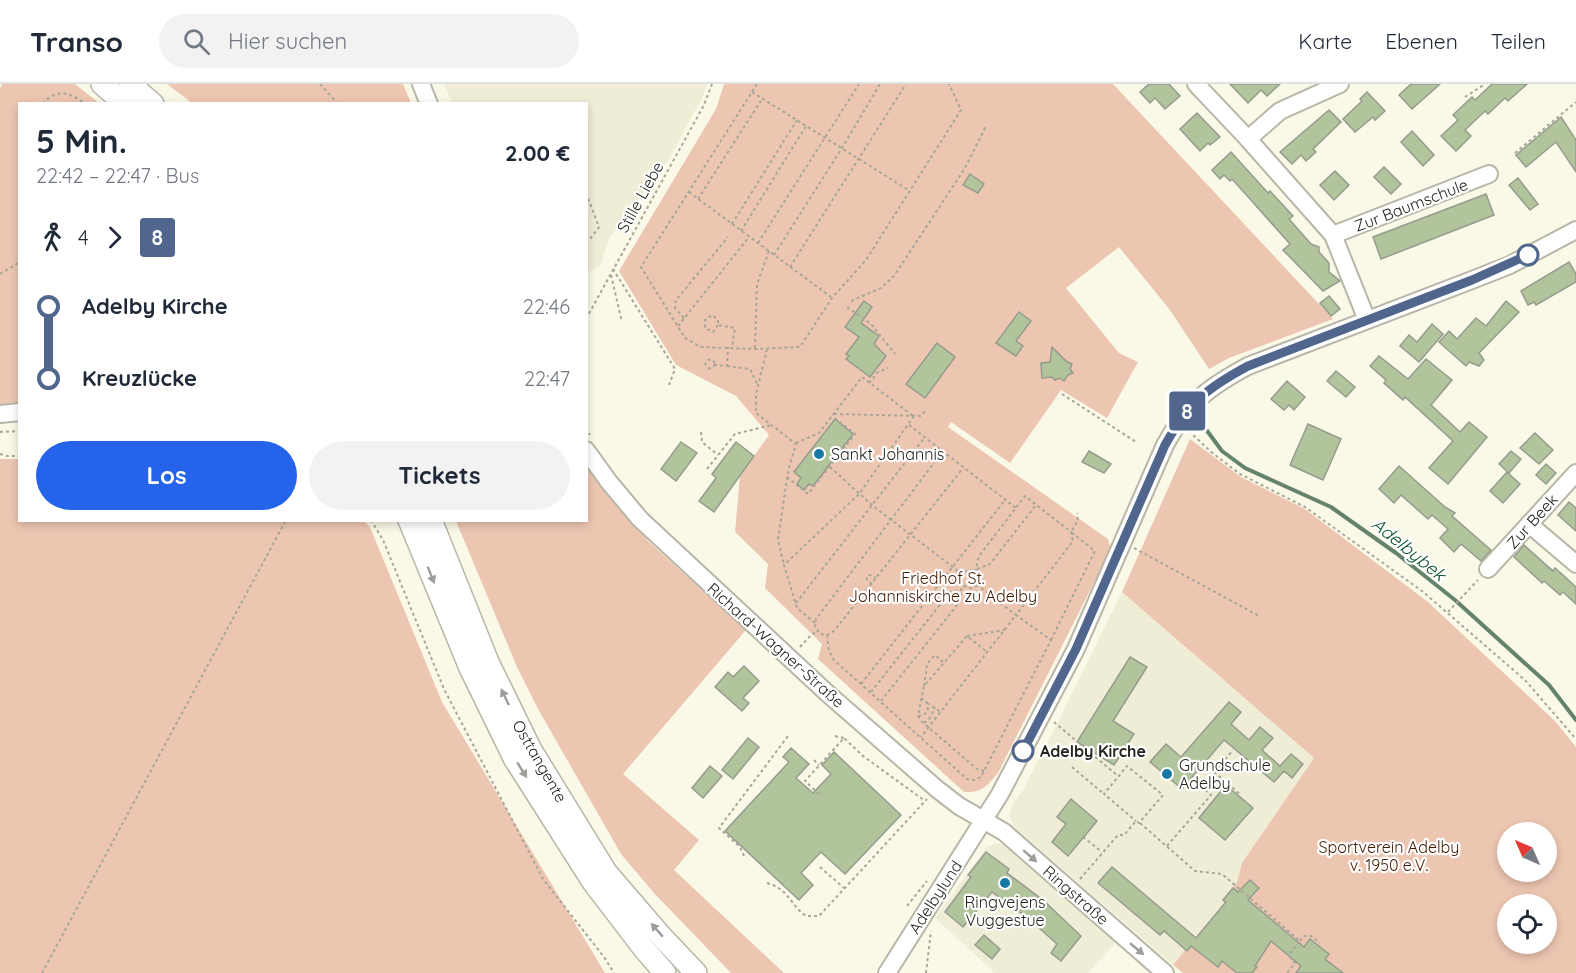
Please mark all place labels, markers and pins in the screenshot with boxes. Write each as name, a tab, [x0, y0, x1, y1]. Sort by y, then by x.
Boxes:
unlabelled marker	[1517, 244, 1539, 266]
place label: Sankt Johannis	[831, 444, 944, 464]
marker: Sankt Johannis	[812, 447, 826, 461]
marker: Adelby Kirche	[1012, 740, 1034, 762]
place label: Adelby Kirche	[1040, 741, 1146, 761]
place label: Grundschule Adelby	[1179, 755, 1271, 793]
marker: Grundschule Adelby	[1160, 767, 1174, 781]
marker: Ringvejens Vuggestue	[998, 876, 1012, 890]
place label: Ringvejens Vuggestue	[965, 892, 1045, 930]

